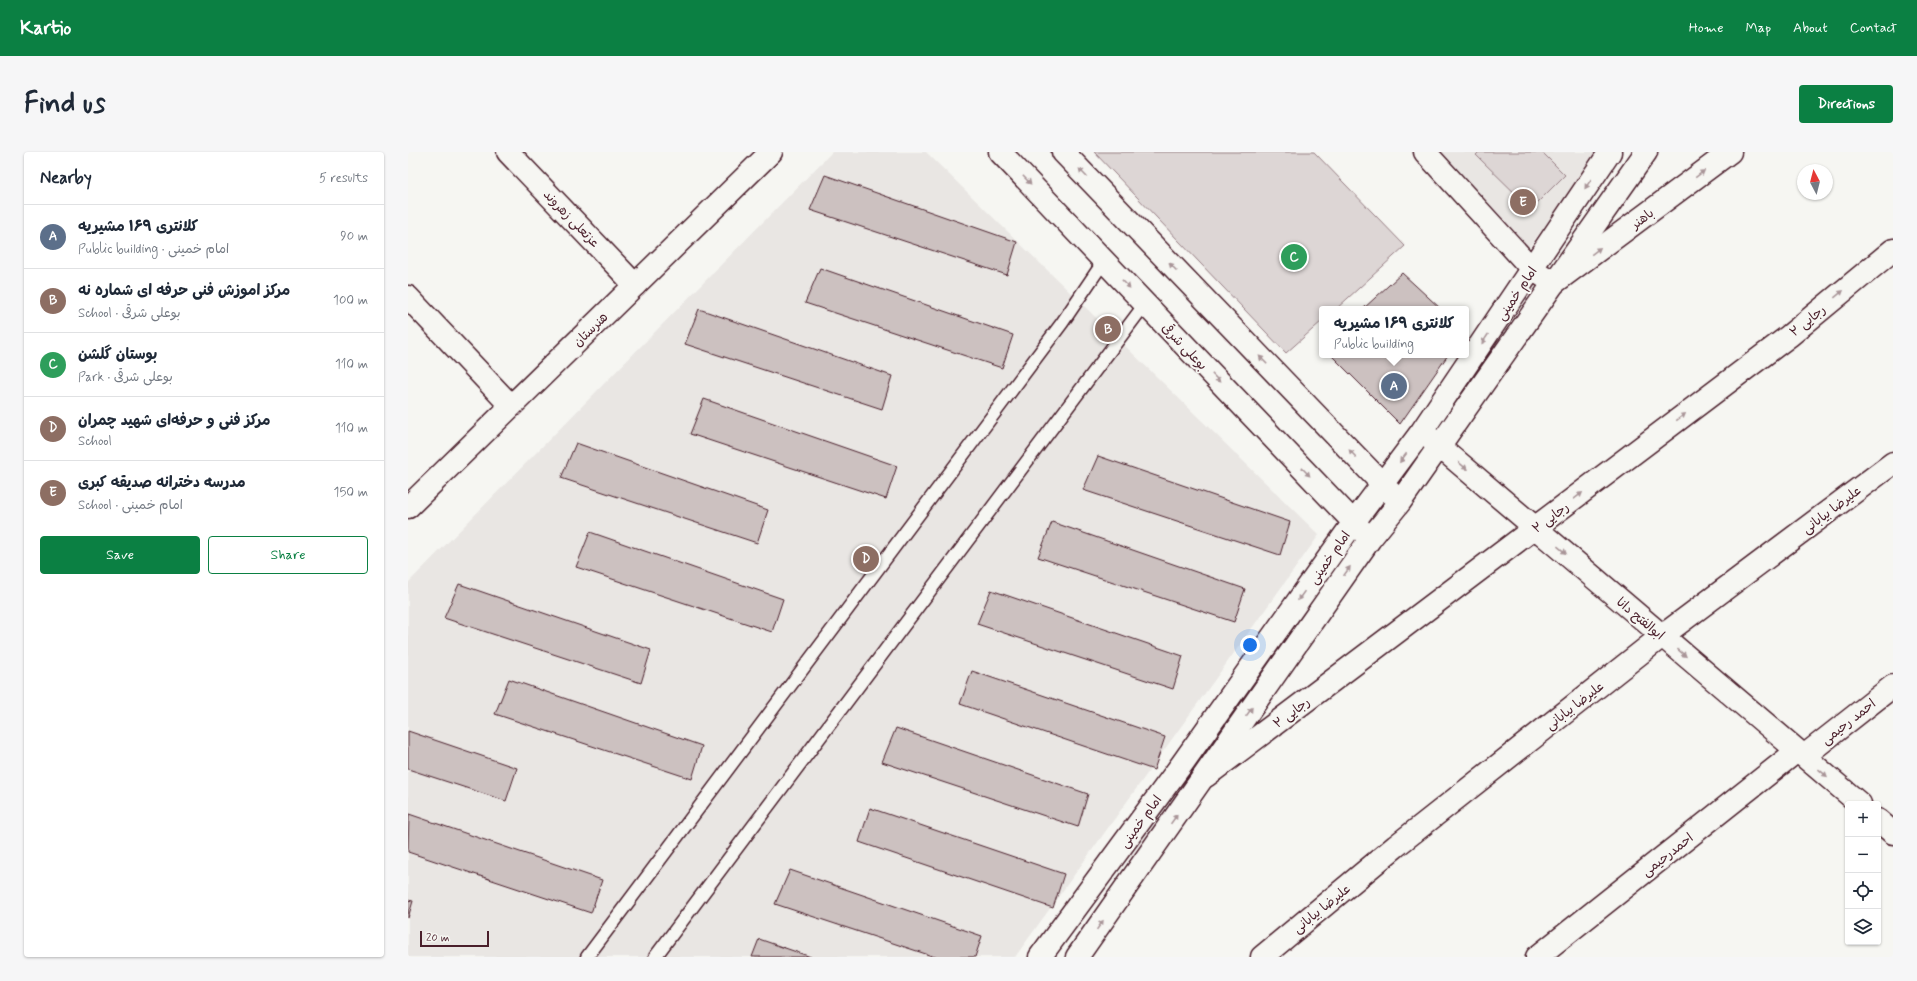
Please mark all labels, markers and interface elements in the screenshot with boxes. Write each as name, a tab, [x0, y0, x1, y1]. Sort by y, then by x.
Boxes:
text: Kartio	[20, 16, 71, 41]
text: Home	[1689, 19, 1723, 37]
text: Map	[1745, 19, 1771, 37]
text: About	[1793, 19, 1828, 37]
text: Contact	[1850, 19, 1897, 37]
button: Directions	[1799, 85, 1893, 123]
text: Find us	[24, 86, 105, 123]
north arrow	[1797, 164, 1833, 200]
text: Nearby	[40, 167, 92, 189]
one-way arrow	[1078, 168, 1088, 178]
text: 5 results	[319, 170, 368, 187]
one-way arrow	[1695, 170, 1706, 178]
one-way arrow	[1022, 175, 1032, 185]
one-way arrow	[1584, 179, 1592, 190]
street label: عزتعلی زهروند	[539, 186, 603, 252]
pin: E	[1510, 187, 1536, 217]
street label: باهنر	[1627, 205, 1658, 234]
text: کلانتری ۱۶۹ مشیریه	[78, 217, 198, 237]
text: A	[49, 228, 57, 245]
text: 90 m	[340, 228, 368, 245]
text: Public building · امام خمینی	[78, 241, 229, 258]
pin: C	[1281, 242, 1307, 272]
one-way arrow	[1591, 247, 1602, 256]
one-way arrow	[1169, 262, 1178, 271]
street label: امام خمینی	[1493, 264, 1542, 325]
one-way arrow	[1121, 279, 1131, 289]
text: مرکز اموزش فنی حرفه ای شماره نه	[78, 281, 290, 301]
one-way arrow	[1834, 290, 1845, 299]
text: B	[49, 292, 57, 309]
text: 100 m	[333, 292, 368, 309]
street label: رجایی ۲	[1786, 301, 1830, 341]
text: School · بوعلی شرقی	[78, 305, 181, 322]
popup	[1319, 306, 1469, 358]
street label: هنرستان	[570, 309, 612, 351]
pin: B	[1095, 314, 1121, 344]
text: کلانتری ۱۶۹ مشیریه	[1334, 314, 1454, 334]
street label: بوعلی شرقی	[1157, 319, 1211, 374]
one-way arrow	[1481, 334, 1489, 344]
text: Public building	[1334, 336, 1414, 353]
text: بوستان گلشن	[78, 345, 157, 365]
one-way arrow	[1258, 355, 1268, 365]
text: C	[48, 356, 58, 373]
text: 110 m	[335, 356, 368, 373]
text: Park · بوعلی شرقی	[78, 369, 173, 386]
pin: A	[1381, 371, 1407, 401]
one-way arrow	[1211, 373, 1221, 383]
text: مرکز فنی و حرفه‌ای شهید چمران	[78, 411, 270, 431]
one-way arrow	[1676, 413, 1687, 421]
text: D	[49, 420, 57, 437]
text: 110 m	[335, 420, 368, 437]
text: School	[78, 433, 112, 450]
one-way arrow	[1348, 449, 1358, 459]
one-way arrow	[1399, 452, 1407, 463]
one-way arrow	[1457, 461, 1468, 470]
one-way arrow	[1301, 467, 1311, 477]
text: مدرسه دخترانه صدیقه کبری	[78, 473, 246, 493]
street label: علیرضا بیابانی	[1799, 483, 1865, 538]
text: E	[49, 484, 57, 501]
text: 150 m	[334, 484, 368, 501]
one-way arrow	[1573, 492, 1584, 500]
text: School · امام خمینی	[78, 497, 183, 514]
street label: رجایی ۲	[1529, 499, 1573, 538]
street label: امام خمینی	[1306, 528, 1356, 588]
button: Save	[40, 536, 200, 574]
button: Share	[208, 536, 368, 574]
pin: D	[853, 544, 879, 574]
one-way arrow	[1556, 546, 1567, 555]
one-way arrow	[1343, 566, 1351, 576]
one-way arrow	[1297, 591, 1305, 601]
street label: ابوالفتح دانا	[1612, 594, 1668, 644]
your location	[1240, 635, 1260, 655]
one-way arrow	[1677, 648, 1687, 657]
street label: علیرضا بیابانی	[1542, 678, 1608, 734]
street label: رجایی ۲	[1270, 694, 1314, 733]
street label: احمد رحیمی	[1818, 696, 1880, 749]
one-way arrow	[1245, 707, 1253, 717]
one-way arrow	[1818, 769, 1829, 778]
street label: امام خمینی	[1116, 792, 1167, 852]
map controls	[1845, 801, 1881, 945]
button: +	[1845, 801, 1881, 837]
one-way arrow	[1170, 813, 1178, 824]
street label: احمدرحیمی	[1639, 830, 1697, 881]
button: −	[1845, 837, 1881, 873]
button: locate	[1845, 873, 1881, 909]
street label: علیرضا بیابانی	[1290, 881, 1354, 938]
button: layers	[1845, 909, 1881, 945]
one-way arrow	[1096, 920, 1104, 930]
scale bar	[420, 929, 489, 948]
text: 20 m	[426, 931, 449, 945]

